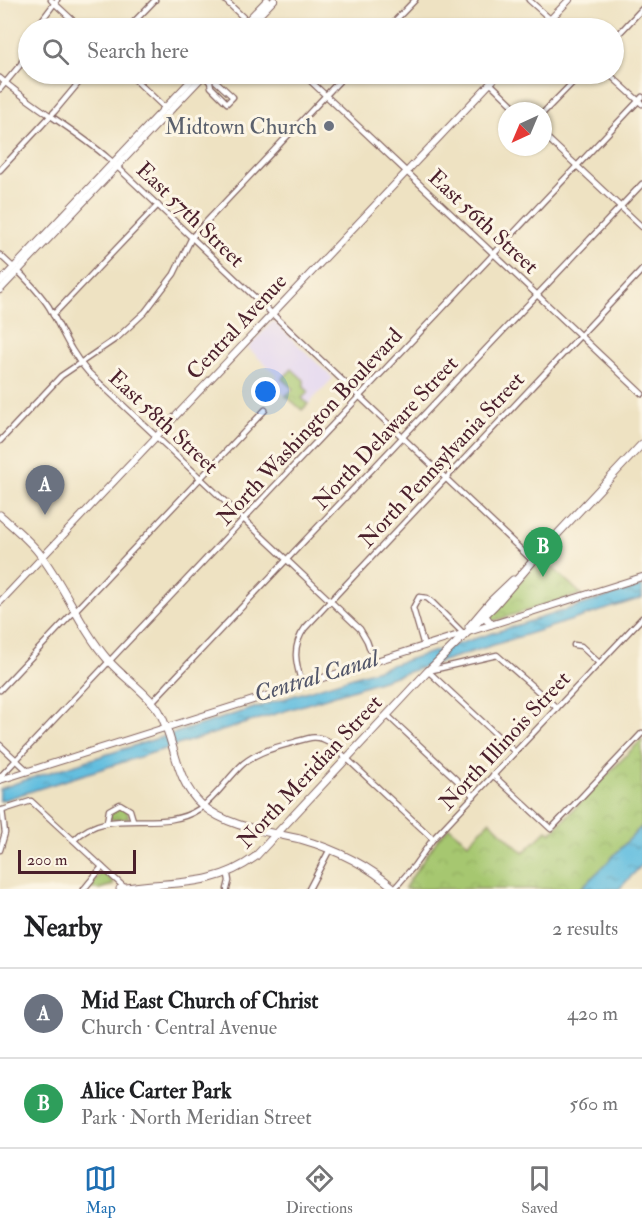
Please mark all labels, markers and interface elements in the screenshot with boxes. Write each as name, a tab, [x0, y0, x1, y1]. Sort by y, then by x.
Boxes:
search box	[18, 18, 624, 84]
icon: search	[39, 35, 72, 68]
text: Search here	[87, 37, 189, 65]
north arrow	[498, 102, 552, 156]
place label: Midtown Church	[165, 113, 317, 141]
marker: Midtown Church	[322, 119, 336, 133]
street label: East 57th Street	[130, 156, 250, 274]
street label: East 56th Street	[422, 163, 545, 280]
street label: Central Avenue	[181, 268, 293, 386]
street label: North Washington Boulevard	[211, 322, 409, 531]
street label: North Delaware Street	[307, 350, 464, 516]
street label: East 58th Street	[102, 364, 224, 480]
street label: North Pennsylvania Street	[353, 366, 531, 553]
your location	[251, 377, 280, 406]
pin: A	[26, 466, 64, 515]
pin: B	[524, 528, 562, 577]
water label: Central Canal	[250, 642, 384, 710]
street label: North Illinois Street	[433, 665, 576, 816]
street label: North Meridian Street	[231, 689, 388, 854]
scale bar	[18, 847, 136, 874]
text: 200 m	[27, 850, 67, 870]
text: Nearby	[24, 912, 102, 944]
text: 2 results	[552, 916, 618, 941]
text: Mid East Church of Christ	[81, 987, 318, 1015]
text: A	[37, 1001, 50, 1026]
text: 420 m	[567, 1001, 618, 1026]
text: Church · Central Avenue	[81, 1015, 277, 1040]
text: Alice Carter Park	[81, 1077, 232, 1105]
text: B	[37, 1091, 50, 1116]
text: 560 m	[569, 1091, 618, 1116]
text: Park · North Meridian Street	[81, 1105, 312, 1130]
tab: Map	[84, 1162, 117, 1218]
tab: Directions	[286, 1162, 353, 1218]
tab: Saved	[521, 1162, 558, 1218]

